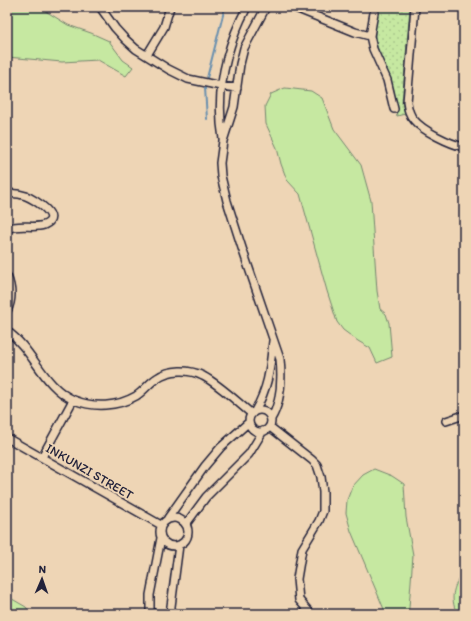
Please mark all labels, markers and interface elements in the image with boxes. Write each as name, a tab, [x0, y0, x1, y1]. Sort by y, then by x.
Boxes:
street label: INKUNZI STREET	[43, 440, 137, 503]
north arrow	[22, 559, 62, 599]
text: N	[38, 563, 46, 576]

